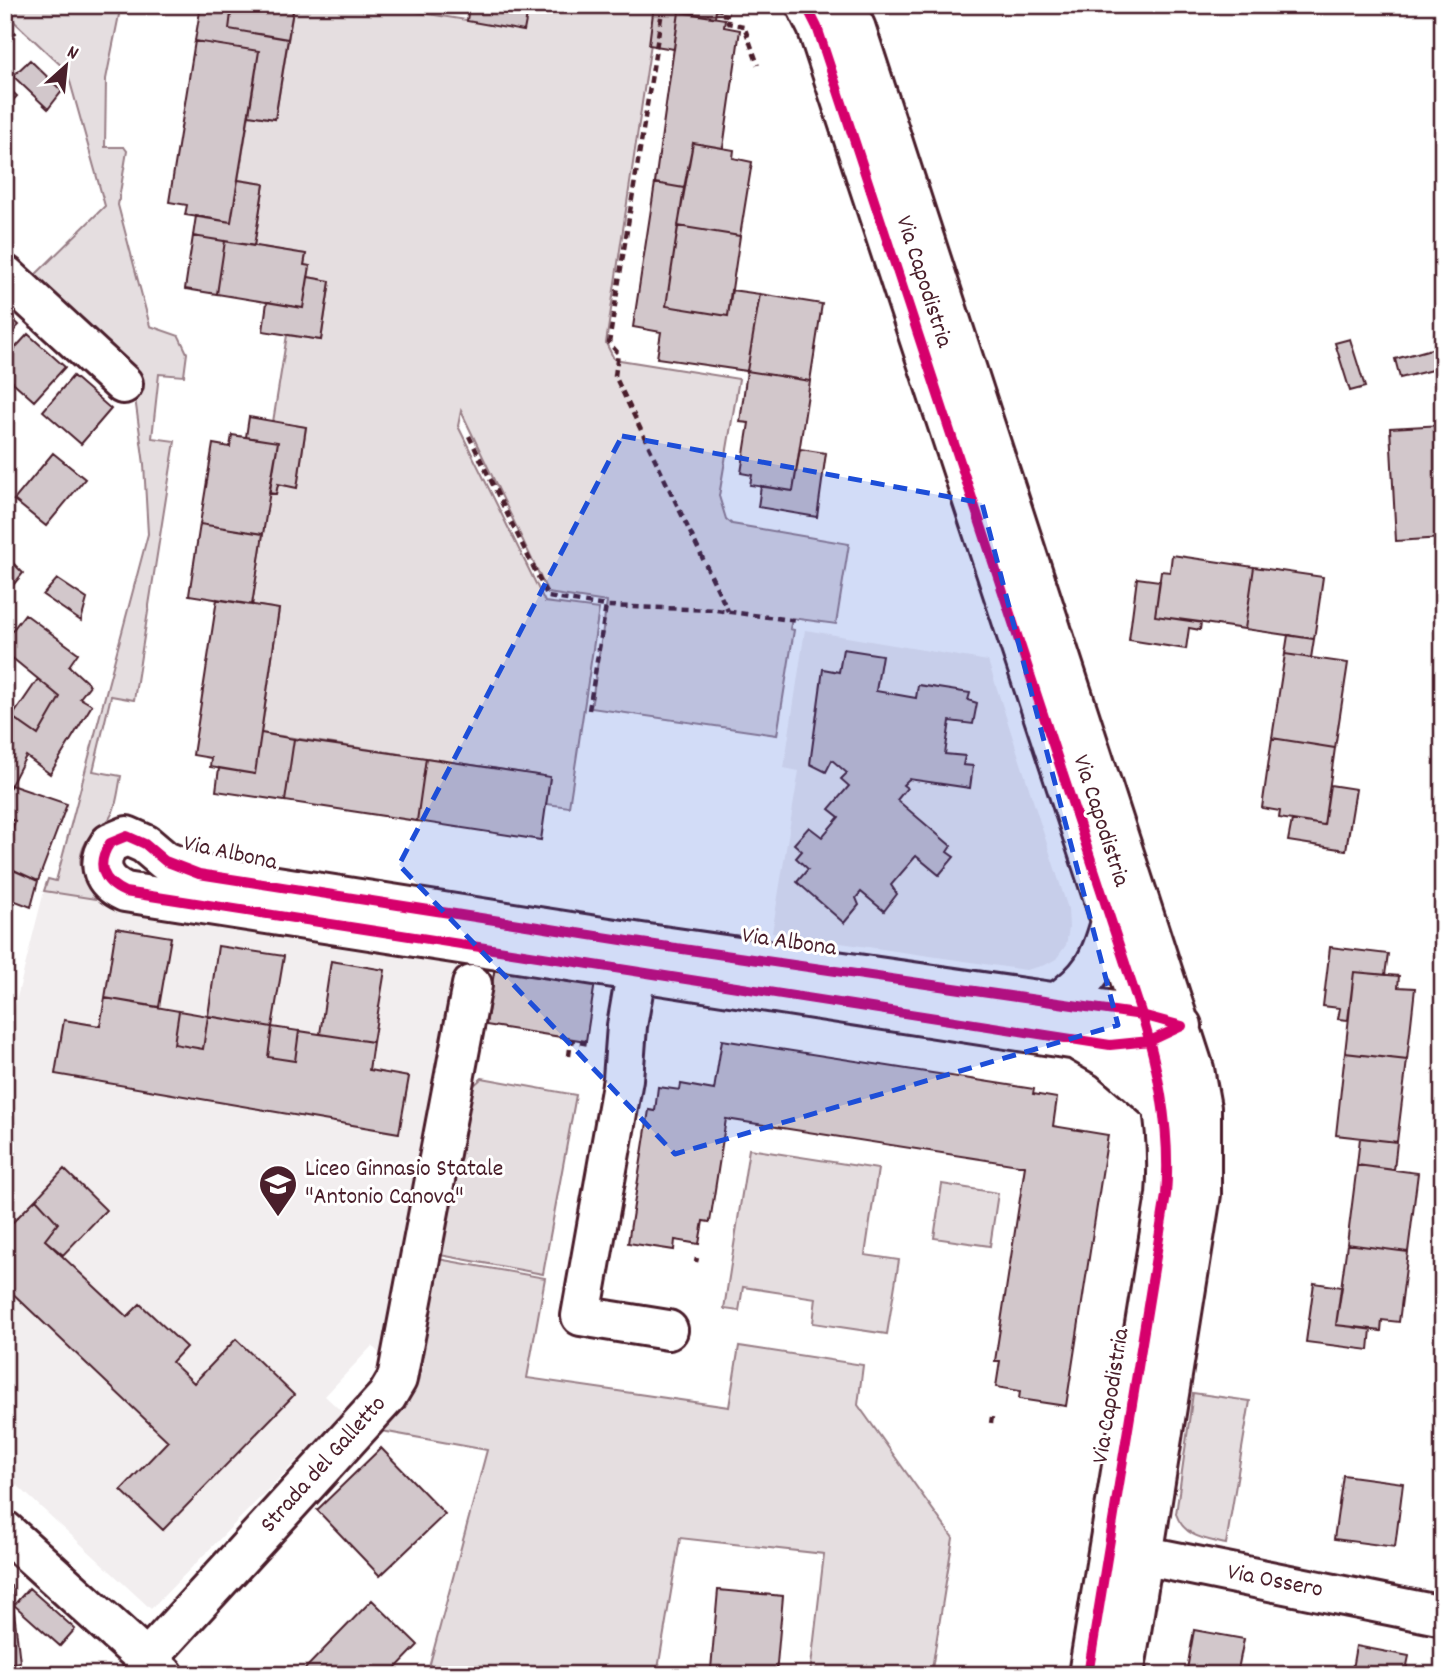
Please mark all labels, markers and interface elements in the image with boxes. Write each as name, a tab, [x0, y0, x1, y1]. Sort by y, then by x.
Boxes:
north arrow	[32, 32, 102, 102]
text: N	[62, 40, 82, 68]
street label: Via Capodistria	[886, 212, 961, 353]
street label: Via Capodistria	[1063, 751, 1138, 892]
street label: Via Albona	[180, 828, 281, 881]
street label: Via Albona	[740, 920, 839, 967]
place label: Liceo Ginnasio Statale "Antonio Canova"	[305, 1153, 503, 1215]
school or university icon: Liceo Ginnasio Statale "Antonio Canova"	[257, 1163, 299, 1218]
street label: Via Capodistria	[1085, 1325, 1140, 1466]
street label: Strada del Galletto	[253, 1389, 395, 1541]
street label: Via Ossero	[1224, 1556, 1326, 1608]

